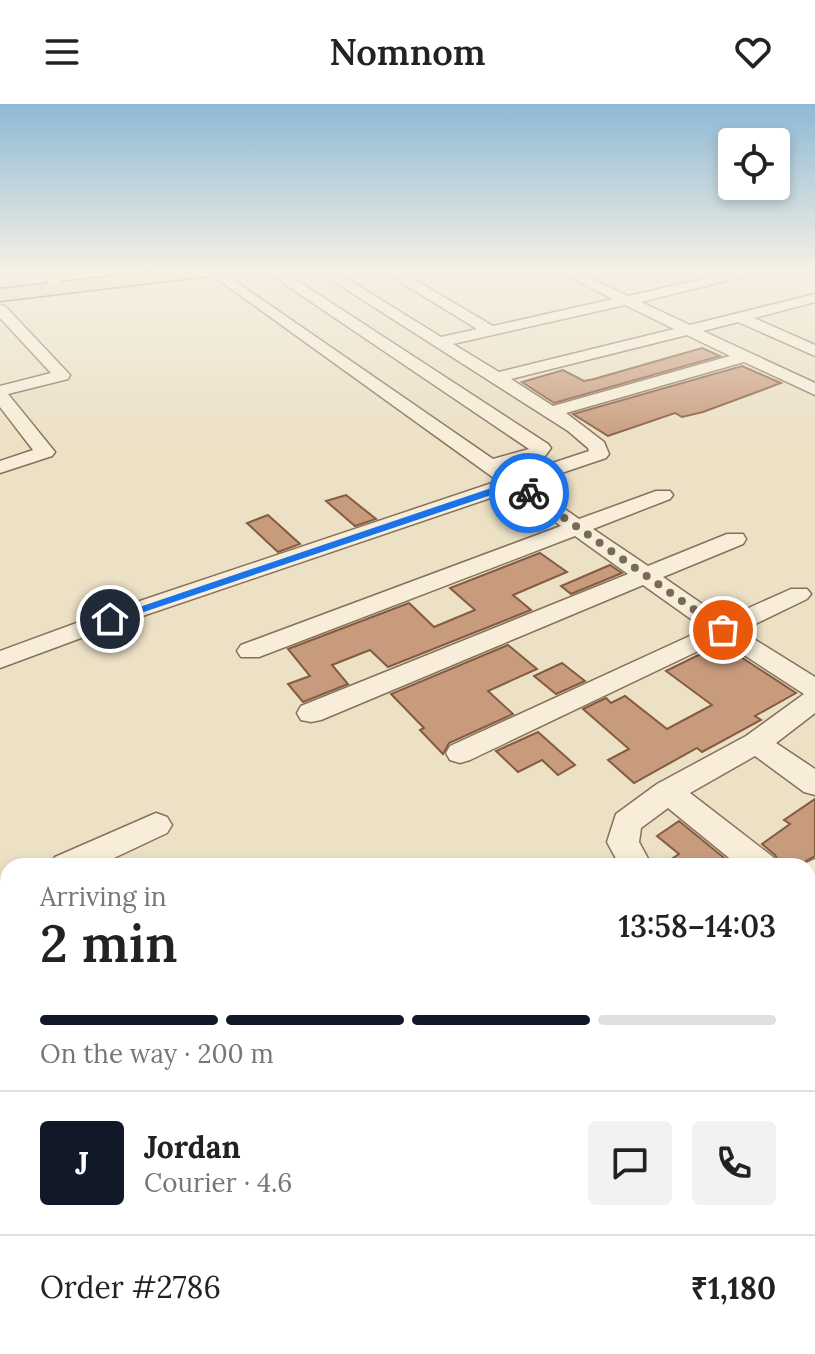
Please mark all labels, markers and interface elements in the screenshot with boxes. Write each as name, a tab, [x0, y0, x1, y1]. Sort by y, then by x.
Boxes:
text: Nomnom	[329, 29, 486, 75]
icon: menu	[40, 30, 84, 74]
icon: heart	[731, 30, 775, 74]
map controls	[718, 128, 790, 200]
button: locate	[718, 128, 790, 200]
courier	[489, 453, 569, 533]
icon: bike	[507, 471, 551, 515]
pin	[76, 585, 144, 653]
pin	[689, 596, 757, 664]
icon: home	[88, 597, 132, 641]
icon: bag	[701, 608, 745, 652]
text: Arriving in	[40, 880, 167, 913]
text: 13:58–14:03	[618, 907, 776, 945]
text: 2 min	[40, 910, 178, 976]
text: On the way · 200 m	[40, 1037, 274, 1070]
button: chat	[588, 1121, 672, 1205]
button: phone	[692, 1121, 776, 1205]
text: Jordan	[144, 1128, 241, 1166]
text: J	[75, 1144, 89, 1182]
text: Courier · 4.6	[144, 1166, 292, 1199]
text: Order #2786	[40, 1268, 221, 1306]
text: ₹1,180	[691, 1269, 776, 1307]

